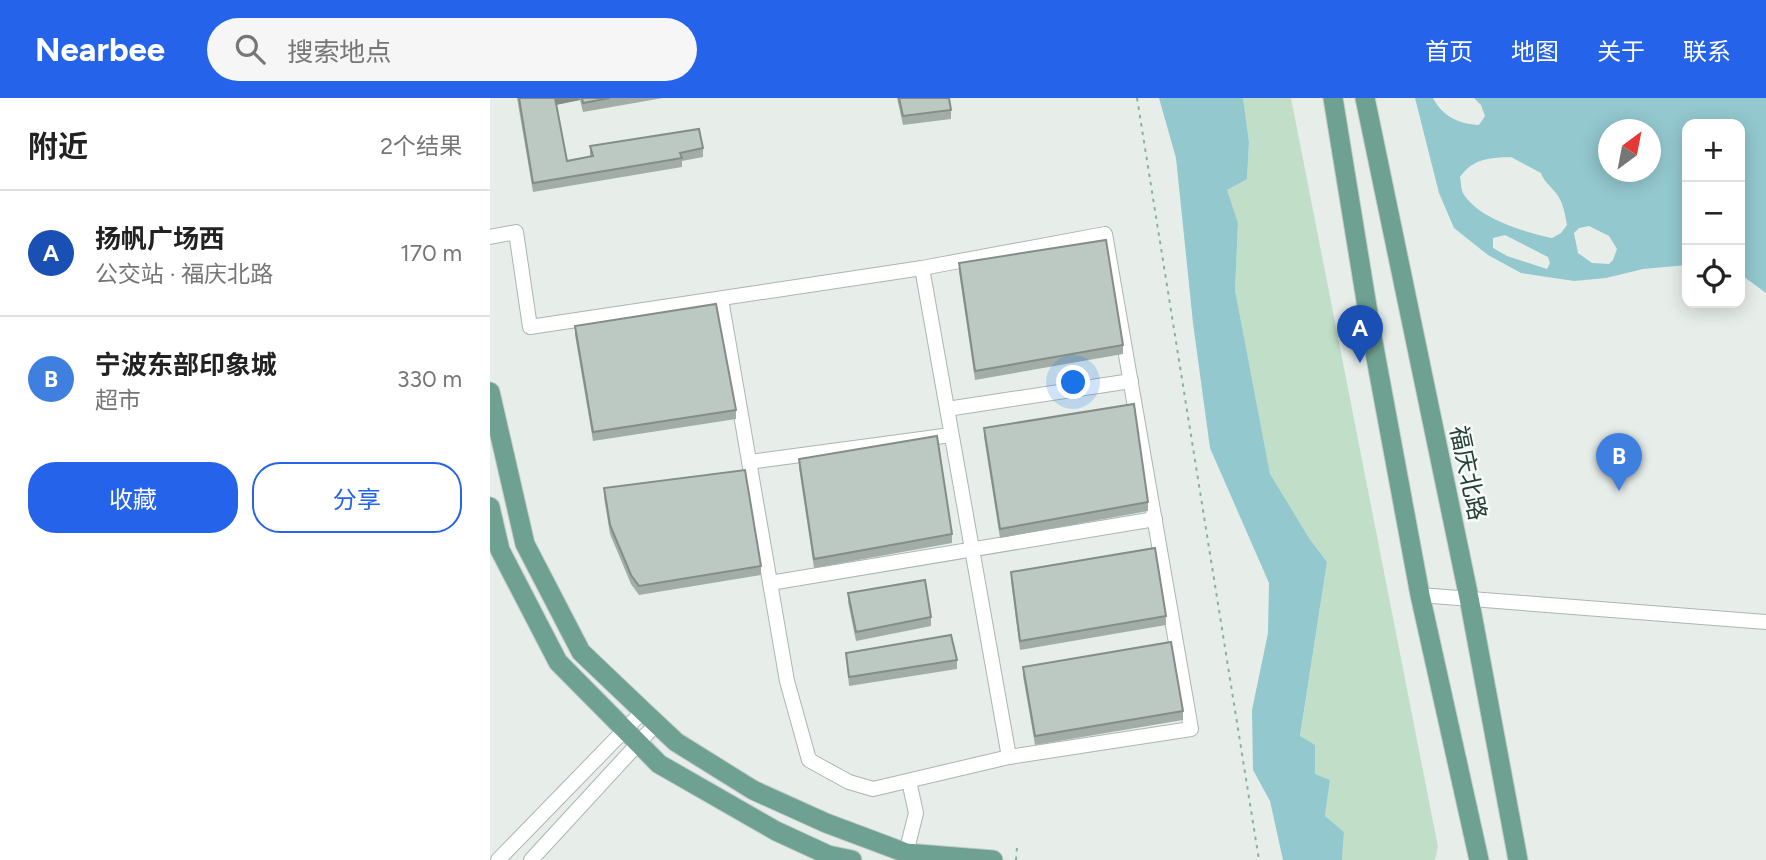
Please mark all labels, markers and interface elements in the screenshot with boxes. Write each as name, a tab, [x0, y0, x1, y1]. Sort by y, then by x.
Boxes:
search box	[207, 18, 697, 81]
text: Nearbee	[35, 30, 165, 69]
icon: search	[231, 30, 269, 68]
text: 搜索地点	[287, 36, 391, 68]
text: 首页	[1425, 37, 1473, 66]
text: 地图	[1511, 37, 1559, 66]
text: 关于	[1597, 37, 1645, 66]
text: 联系	[1683, 37, 1731, 66]
north arrow	[1598, 119, 1661, 182]
map controls	[1682, 119, 1745, 308]
button: +	[1682, 119, 1745, 182]
text: 附近	[28, 128, 88, 165]
text: 2个结果	[380, 132, 462, 160]
button: −	[1682, 182, 1745, 245]
text: 扬帆广场西	[95, 223, 225, 255]
text: A	[43, 239, 59, 267]
text: 170 m	[400, 239, 462, 267]
button: locate	[1682, 245, 1745, 308]
text: 公交站 · 福庆北路	[95, 260, 273, 288]
pin: A	[1337, 305, 1383, 363]
text: 宁波东部印象城	[95, 349, 277, 381]
text: B	[44, 365, 58, 393]
text: 330 m	[397, 365, 462, 393]
your location	[1056, 365, 1090, 399]
text: 超市	[95, 386, 141, 414]
street label: 福庆北路	[1444, 423, 1493, 523]
pin: B	[1596, 433, 1642, 491]
button: 收藏	[28, 462, 238, 533]
button: 分享	[252, 462, 462, 533]

